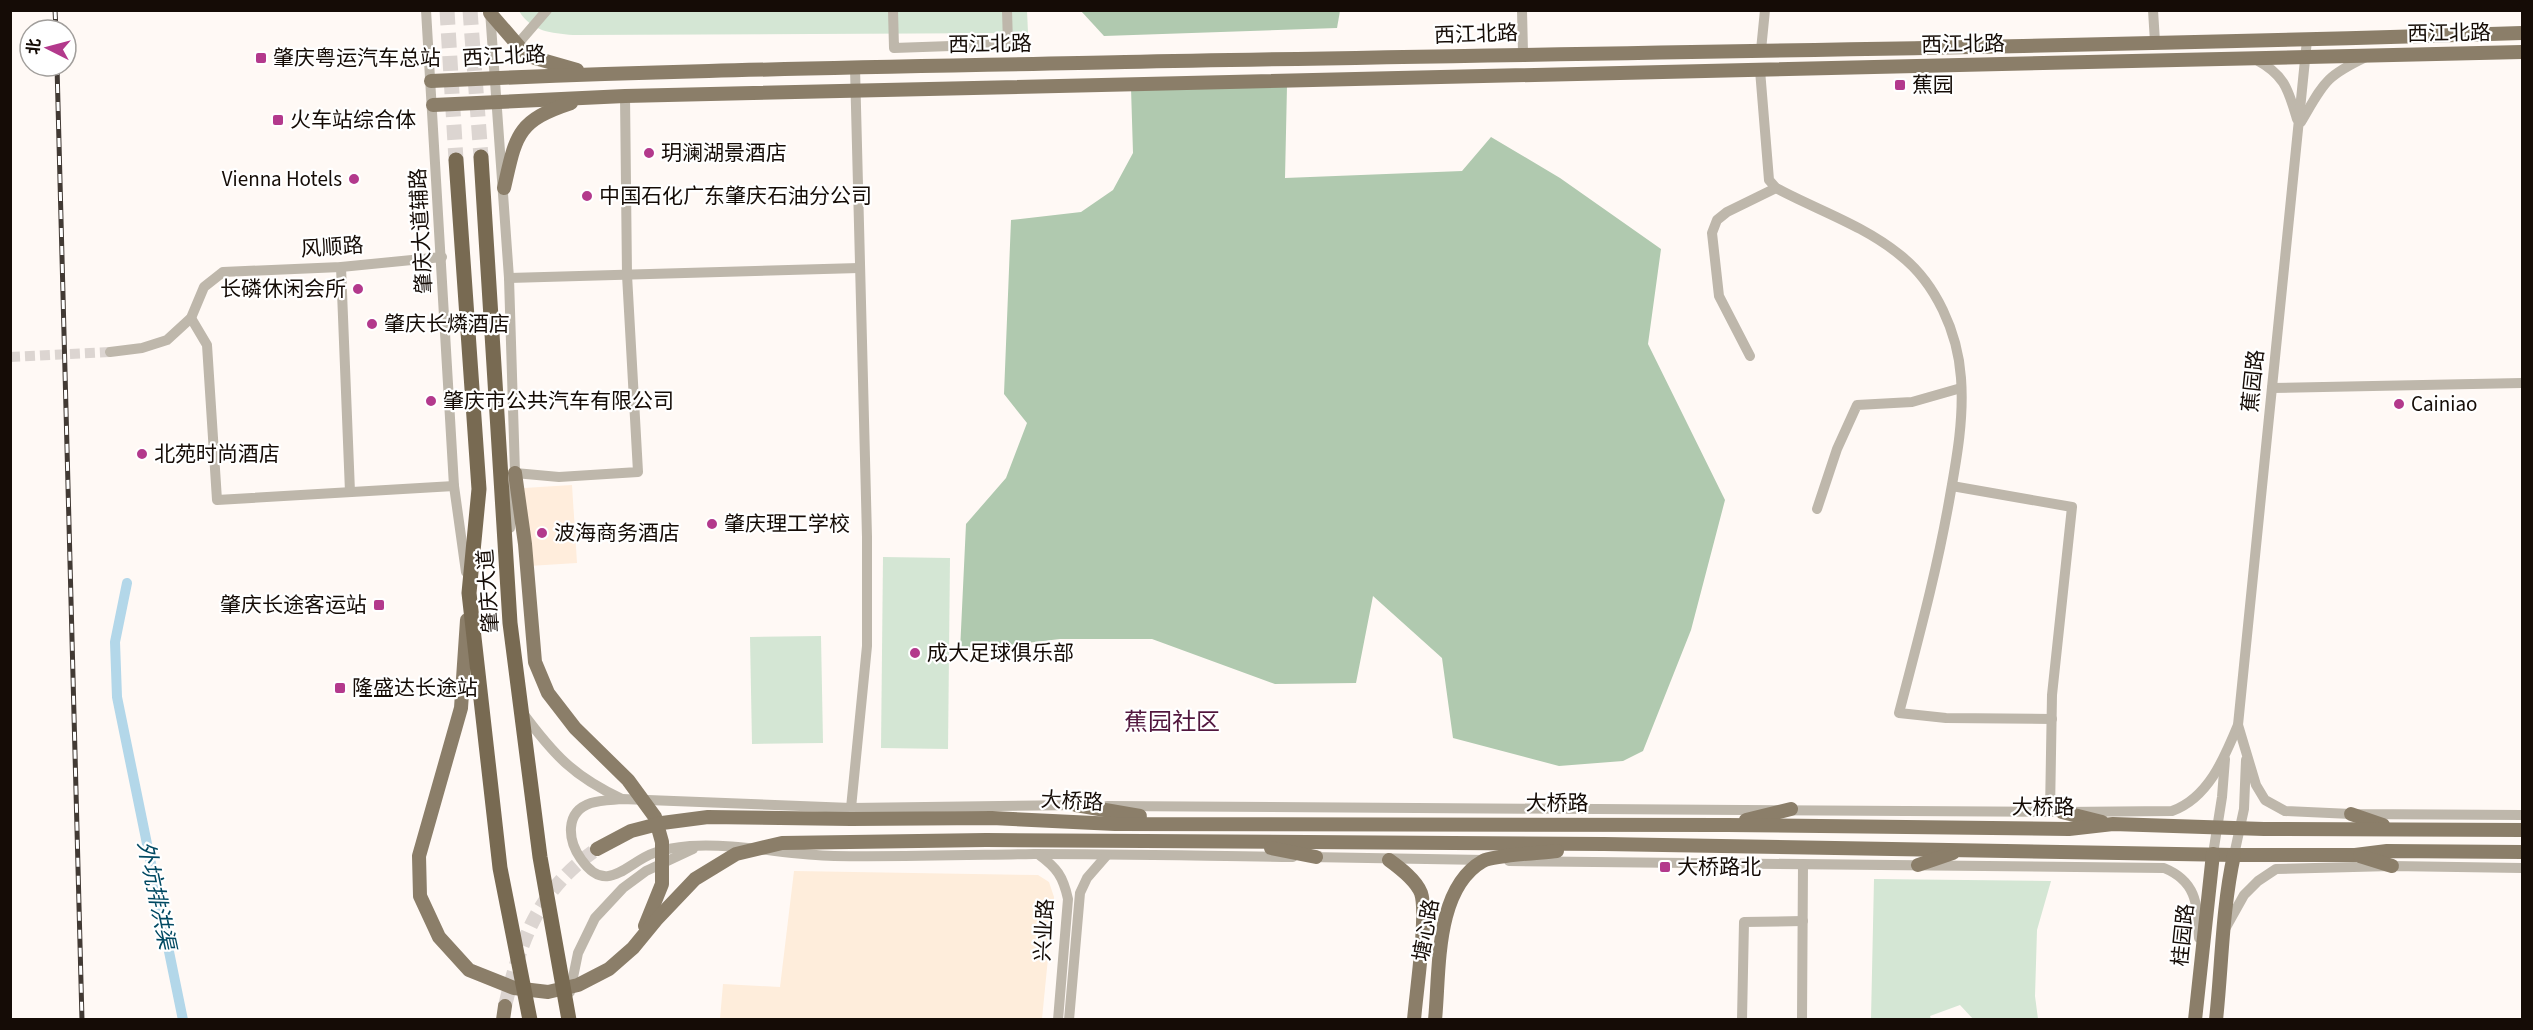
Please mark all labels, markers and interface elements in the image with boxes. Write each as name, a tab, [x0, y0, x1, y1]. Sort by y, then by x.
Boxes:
street label: 西江北路	[2407, 17, 2491, 49]
north arrow	[18, 18, 78, 78]
street label: 西江北路	[1434, 18, 1518, 50]
street label: 西江北路	[948, 28, 1032, 60]
street label: 西江北路	[1921, 28, 2005, 60]
text: 北	[22, 37, 46, 56]
street label: 西江北路	[461, 39, 547, 73]
place label: 肇庆粤运汽车总站	[273, 43, 441, 73]
marker: 肇庆粤运汽车总站	[254, 51, 268, 65]
place label: 蕉园	[1912, 70, 1954, 100]
marker: 蕉园	[1893, 78, 1907, 92]
place label: 火车站综合体	[290, 105, 416, 135]
marker: 火车站综合体	[271, 113, 285, 127]
place label: 玥澜湖景酒店	[661, 138, 787, 168]
marker: 玥澜湖景酒店	[642, 146, 656, 160]
place label: Vienna Hotels	[222, 164, 342, 194]
street label: 肇庆大道辅路	[403, 167, 439, 295]
marker: Vienna Hotels	[347, 172, 361, 186]
place label: 中国石化广东肇庆石油分公司	[599, 181, 872, 211]
marker: 中国石化广东肇庆石油分公司	[580, 189, 594, 203]
street label: 风顺路	[300, 230, 364, 264]
place label: 长磷休闲会所	[220, 274, 346, 304]
marker: 长磷休闲会所	[351, 282, 365, 296]
place label: 肇庆长燐酒店	[384, 309, 510, 339]
marker: 肇庆长燐酒店	[365, 317, 379, 331]
street label: 蕉园路	[2235, 348, 2271, 414]
place label: 肇庆市公共汽车有限公司	[443, 386, 674, 416]
place label: Cainiao	[2411, 389, 2477, 419]
marker: 肇庆市公共汽车有限公司	[424, 394, 438, 408]
marker: Cainiao	[2392, 397, 2406, 411]
place label: 北苑时尚酒店	[154, 439, 280, 469]
marker: 北苑时尚酒店	[135, 447, 149, 461]
place label: 肇庆理工学校	[724, 509, 850, 539]
marker: 肇庆理工学校	[705, 517, 719, 531]
place label: 波海商务酒店	[554, 518, 680, 548]
marker: 波海商务酒店	[535, 526, 549, 540]
street label: 肇庆大道	[470, 548, 506, 634]
place label: 肇庆长途客运站	[220, 590, 367, 620]
marker: 肇庆长途客运站	[372, 598, 386, 612]
place label: 成大足球俱乐部	[927, 638, 1074, 668]
marker: 成大足球俱乐部	[908, 646, 922, 660]
place label: 隆盛达长途站	[352, 673, 478, 703]
marker: 隆盛达长途站	[333, 681, 347, 695]
district label: 蕉园社区	[1124, 705, 1220, 740]
street label: 大桥路	[1040, 784, 1104, 818]
street label: 大桥路	[1526, 788, 1589, 818]
street label: 大桥路	[2012, 792, 2075, 822]
water label: 外坑排洪渠	[129, 838, 184, 955]
place label: 大桥路北	[1677, 852, 1761, 882]
marker: 大桥路北	[1658, 860, 1672, 874]
street label: 塘心路	[1406, 896, 1446, 964]
street label: 兴业路	[1027, 898, 1061, 962]
street label: 桂园路	[2165, 902, 2201, 968]

